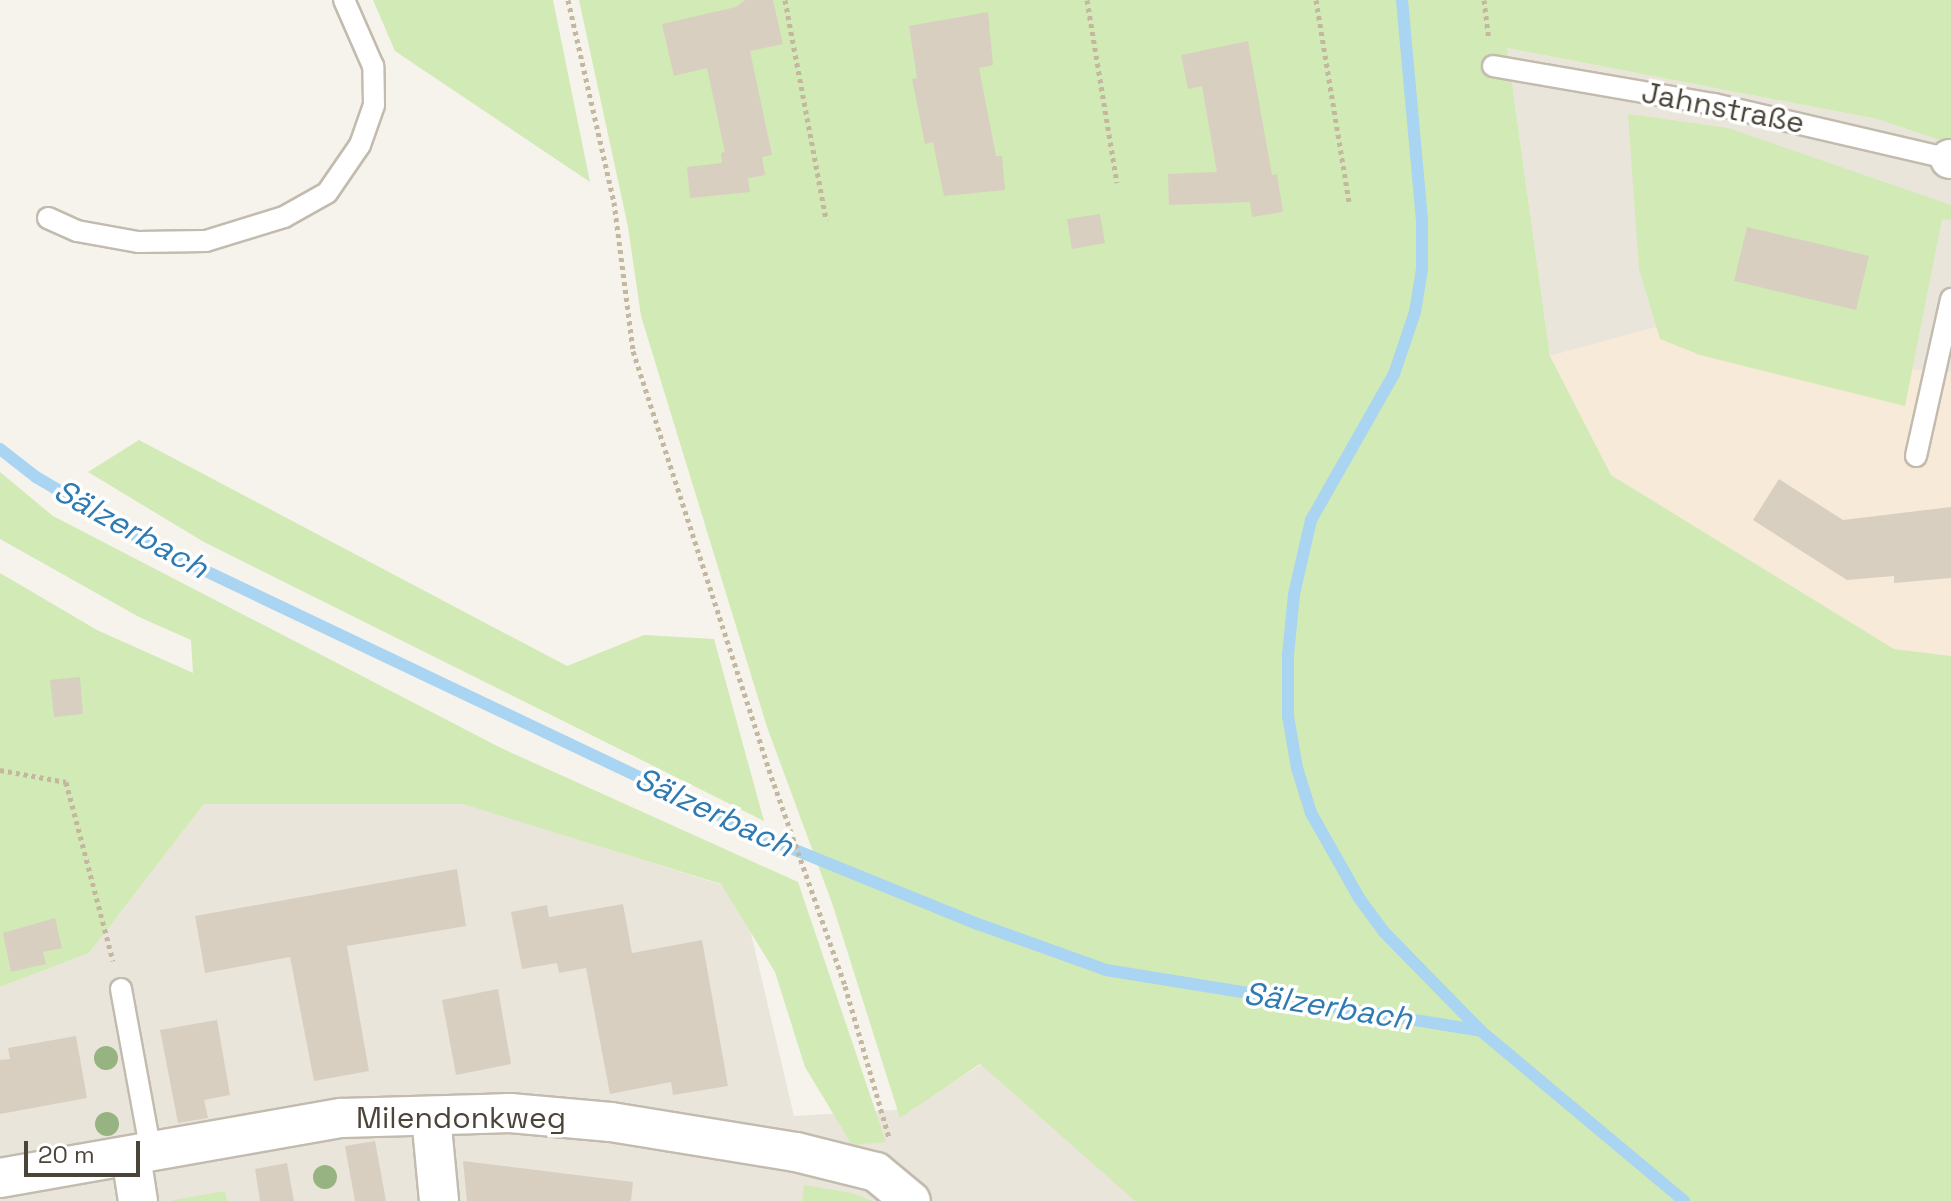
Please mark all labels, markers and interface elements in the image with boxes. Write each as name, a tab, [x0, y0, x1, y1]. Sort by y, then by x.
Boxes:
street label: Jahnstraße	[1639, 75, 1807, 141]
water label: Sälzerbach	[47, 471, 215, 587]
water label: Sälzerbach	[629, 759, 799, 865]
water label: Sälzerbach	[1241, 974, 1415, 1038]
street label: Milendonkweg	[356, 1100, 566, 1136]
scale bar	[28, 1125, 144, 1175]
text: 20 m	[38, 1139, 95, 1170]

